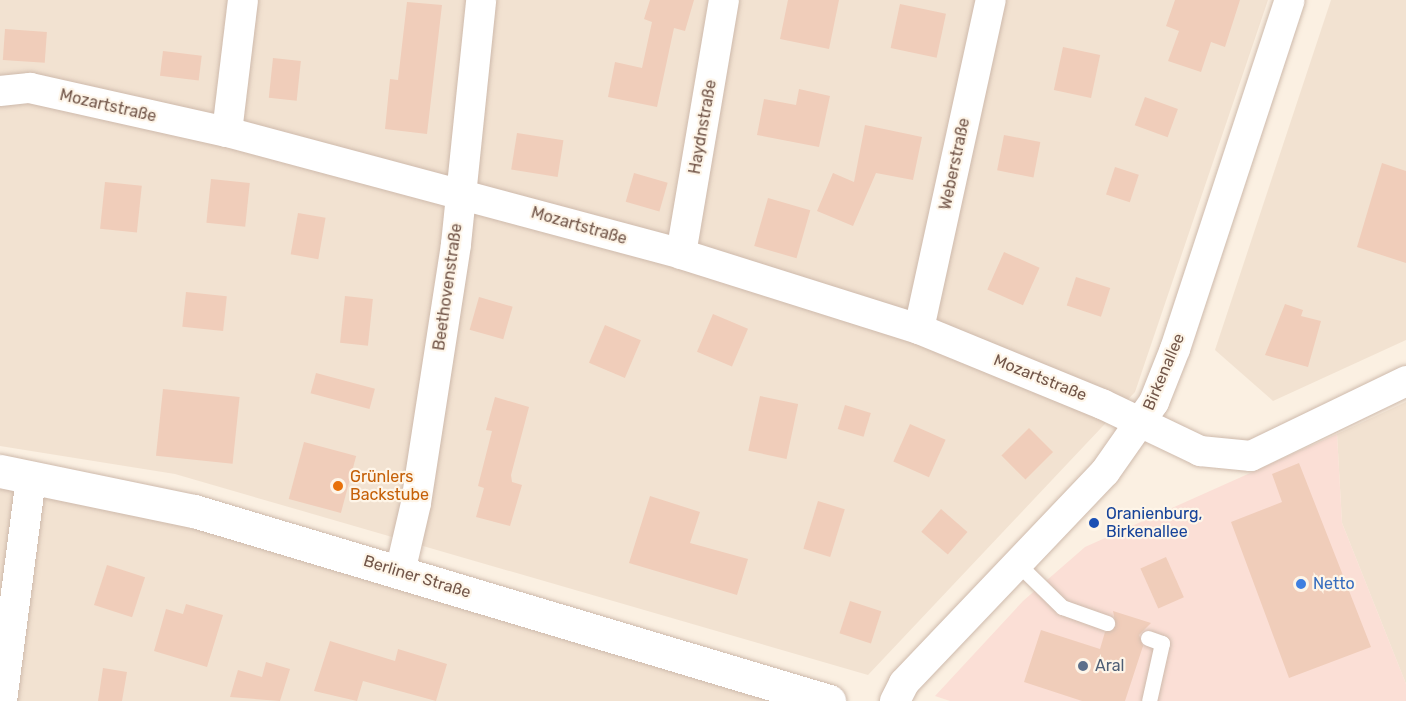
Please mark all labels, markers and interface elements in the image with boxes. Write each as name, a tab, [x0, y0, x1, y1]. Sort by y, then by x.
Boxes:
street label: Haydnstraße	[685, 78, 721, 176]
street label: Mozartstraße	[58, 86, 158, 126]
street label: Weberstraße	[936, 116, 974, 212]
street label: Mozartstraße	[529, 203, 629, 249]
street label: Beethovenstraße	[430, 222, 466, 352]
street label: Birkenallee	[1139, 331, 1189, 413]
street label: Mozartstraße	[991, 351, 1089, 405]
place label: Grünlers Backstube	[350, 467, 429, 505]
marker: Grünlers Backstube	[331, 479, 345, 493]
place label: Oranienburg, Birkenallee	[1106, 504, 1202, 542]
marker: Oranienburg, Birkenallee	[1087, 516, 1101, 530]
street label: Berliner Straße	[361, 552, 473, 602]
place label: Netto	[1313, 574, 1355, 594]
marker: Netto	[1294, 577, 1308, 591]
place label: Aral	[1095, 656, 1124, 676]
marker: Aral	[1076, 659, 1090, 673]

